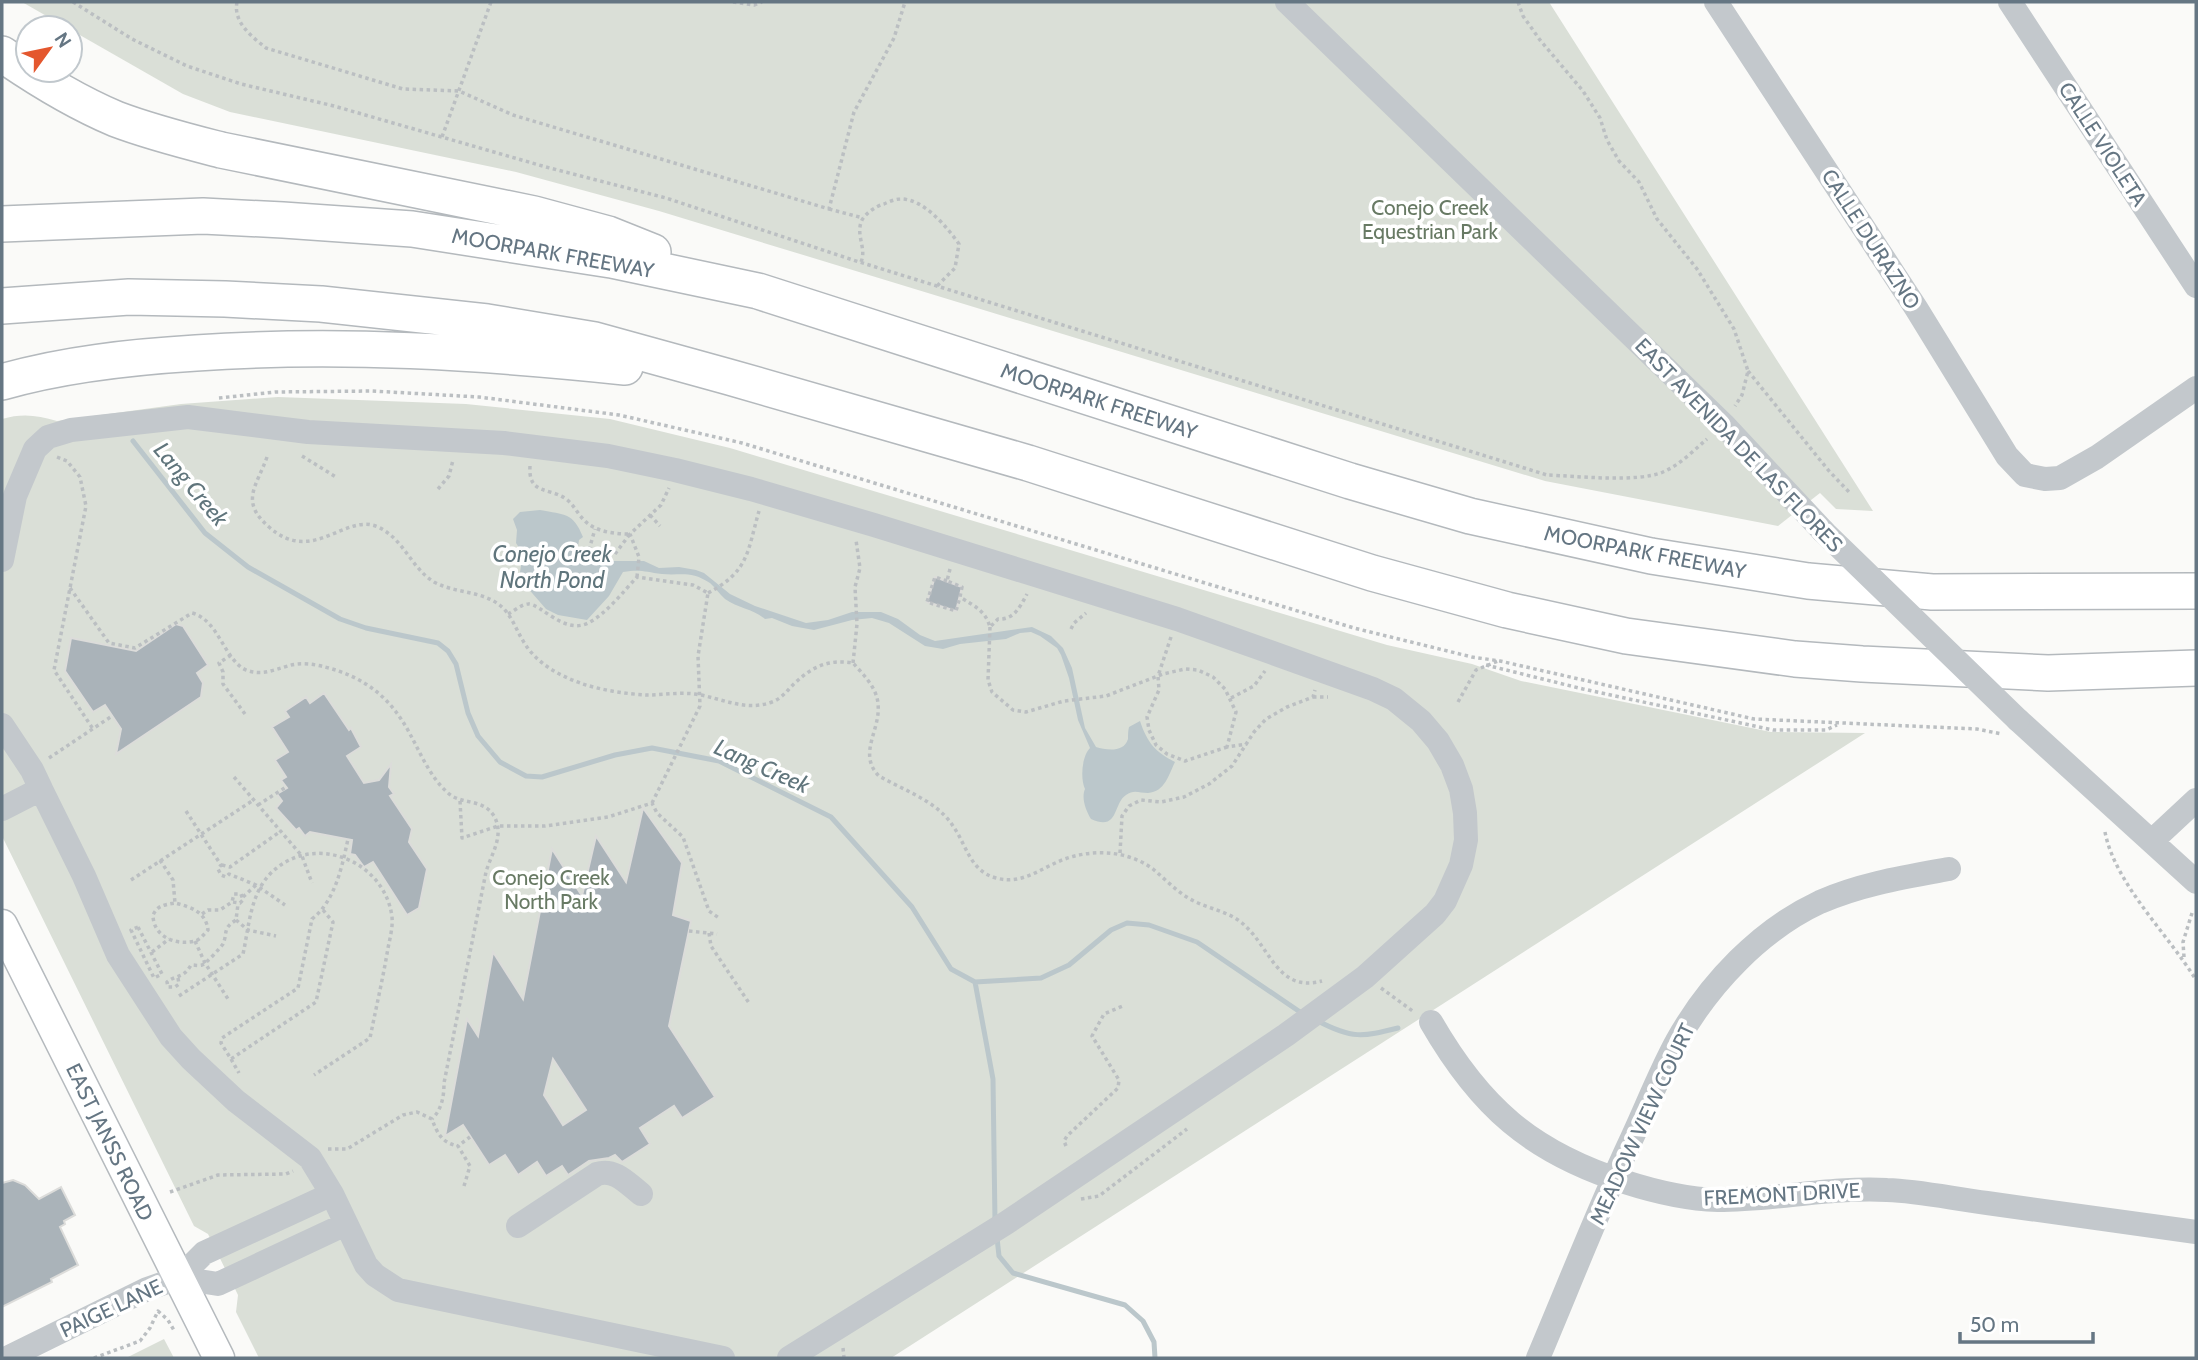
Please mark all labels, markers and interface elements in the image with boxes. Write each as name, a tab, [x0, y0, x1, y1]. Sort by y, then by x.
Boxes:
north arrow	[14, 14, 84, 84]
text: N	[50, 28, 76, 52]
street label: CALLE VIOLETA	[2054, 77, 2152, 211]
street label: CALLE DURAZNO	[1816, 164, 1926, 314]
park label: Conejo Creek Equestrian Park	[1362, 195, 1499, 244]
street label: MOORPARK FREEWAY	[450, 223, 657, 283]
street label: EAST AVENIDA DE LAS FLORES	[1630, 333, 1848, 557]
street label: MOORPARK FREEWAY	[998, 357, 1201, 445]
water label: Lang Creek	[148, 436, 235, 533]
street label: MOORPARK FREEWAY	[1542, 520, 1749, 584]
water label: Conejo Creek North Pond	[492, 540, 613, 594]
water label: Lang Creek	[710, 733, 815, 800]
park label: Conejo Creek North Park	[492, 865, 610, 914]
street label: MEADOW VIEW COURT	[1584, 1019, 1700, 1229]
street label: EAST JANSS ROAD	[61, 1059, 159, 1225]
street label: FREMONT DRIVE	[1703, 1177, 1861, 1211]
street label: PAIGE LANE	[56, 1273, 166, 1343]
scale bar	[1960, 1300, 2093, 1344]
text: 50 m	[1970, 1312, 2019, 1337]

